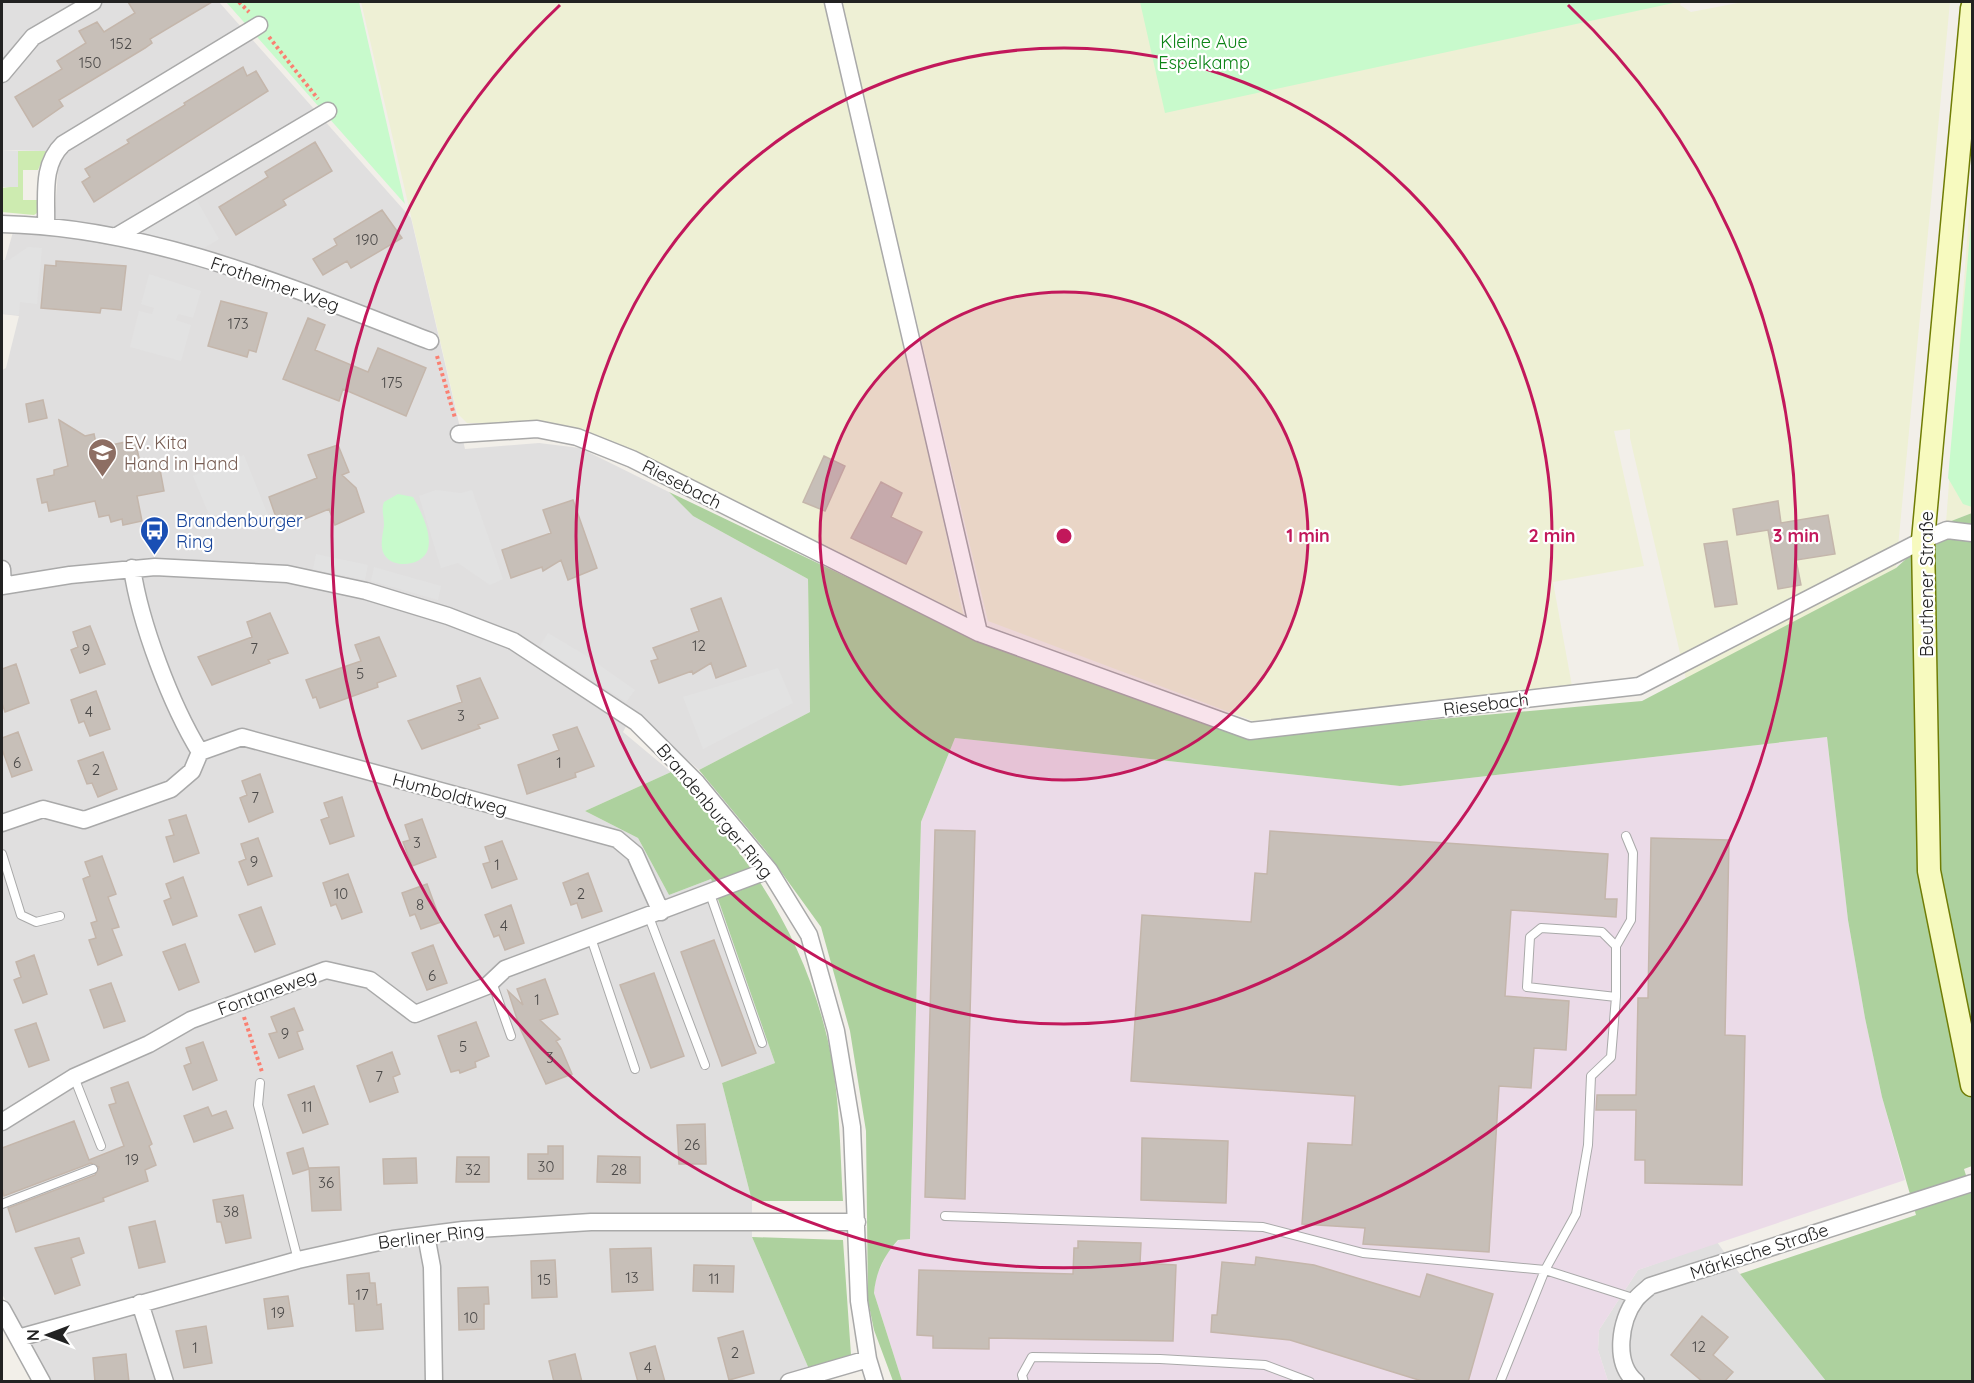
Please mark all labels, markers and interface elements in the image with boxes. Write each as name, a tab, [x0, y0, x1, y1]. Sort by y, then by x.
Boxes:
park label: Kleine Aue Espelkamp	[1158, 30, 1250, 74]
house number: 152	[110, 34, 132, 53]
house number: 150	[79, 53, 101, 72]
house number: 190	[356, 230, 378, 249]
street label: Frotheimer Weg	[208, 251, 342, 317]
house number: 173	[227, 314, 249, 333]
house number: 175	[381, 373, 403, 392]
place label: EV. Kita Hand in Hand	[124, 431, 238, 475]
school or university icon: EV. Kita Hand in Hand	[87, 436, 119, 478]
street label: Riesebach	[638, 454, 726, 514]
place label: Brandenburger Ring	[176, 509, 303, 553]
street label: Beuthener Straße	[1915, 511, 1938, 657]
bus stop icon: Brandenburger Ring	[139, 514, 171, 556]
text: 1 min	[1286, 524, 1330, 547]
text: 2 min	[1529, 524, 1575, 547]
text: 3 min	[1773, 524, 1819, 547]
centre of rings	[1054, 526, 1074, 546]
house number: 12	[692, 636, 706, 655]
house number: 7	[250, 639, 258, 658]
house number: 9	[82, 640, 90, 659]
house number: 5	[356, 664, 364, 683]
street label: Riesebach	[1442, 687, 1530, 721]
house number: 4	[85, 702, 93, 721]
house number: 3	[457, 706, 465, 725]
street label: Brandenburger Ring	[652, 739, 778, 883]
house number: 6	[13, 753, 21, 772]
house number: 1	[556, 753, 562, 772]
house number: 2	[92, 760, 100, 779]
street label: Humboldtweg	[390, 768, 510, 820]
house number: 7	[251, 788, 259, 807]
house number: 3	[413, 833, 421, 852]
house number: 9	[250, 852, 258, 871]
house number: 1	[494, 855, 500, 874]
house number: 10	[334, 884, 348, 903]
house number: 2	[577, 884, 585, 903]
house number: 8	[416, 895, 424, 914]
house number: 4	[500, 916, 508, 935]
street label: Fontaneweg	[214, 963, 320, 1021]
house number: 6	[428, 966, 436, 985]
house number: 1	[534, 990, 540, 1009]
house number: 9	[281, 1024, 289, 1043]
house number: 5	[459, 1037, 467, 1056]
house number: 3	[546, 1048, 554, 1067]
house number: 7	[375, 1067, 383, 1086]
house number: 11	[301, 1097, 313, 1116]
house number: 26	[684, 1135, 700, 1154]
house number: 19	[125, 1150, 139, 1169]
house number: 30	[538, 1157, 554, 1176]
house number: 32	[465, 1160, 481, 1179]
house number: 28	[611, 1160, 627, 1179]
house number: 36	[318, 1173, 334, 1192]
house number: 38	[223, 1202, 239, 1221]
street label: Berliner Ring	[377, 1218, 485, 1254]
street label: Märkische Straße	[1687, 1218, 1831, 1284]
house number: 13	[625, 1268, 639, 1287]
house number: 11	[708, 1269, 720, 1288]
house number: 15	[537, 1270, 551, 1289]
house number: 17	[355, 1285, 369, 1304]
house number: 19	[271, 1303, 285, 1322]
north arrow	[18, 1305, 78, 1365]
house number: 10	[464, 1308, 478, 1327]
text: N	[23, 1329, 43, 1341]
house number: 12	[1692, 1337, 1706, 1356]
house number: 1	[192, 1338, 198, 1357]
house number: 2	[731, 1343, 739, 1362]
house number: 4	[644, 1358, 652, 1377]

